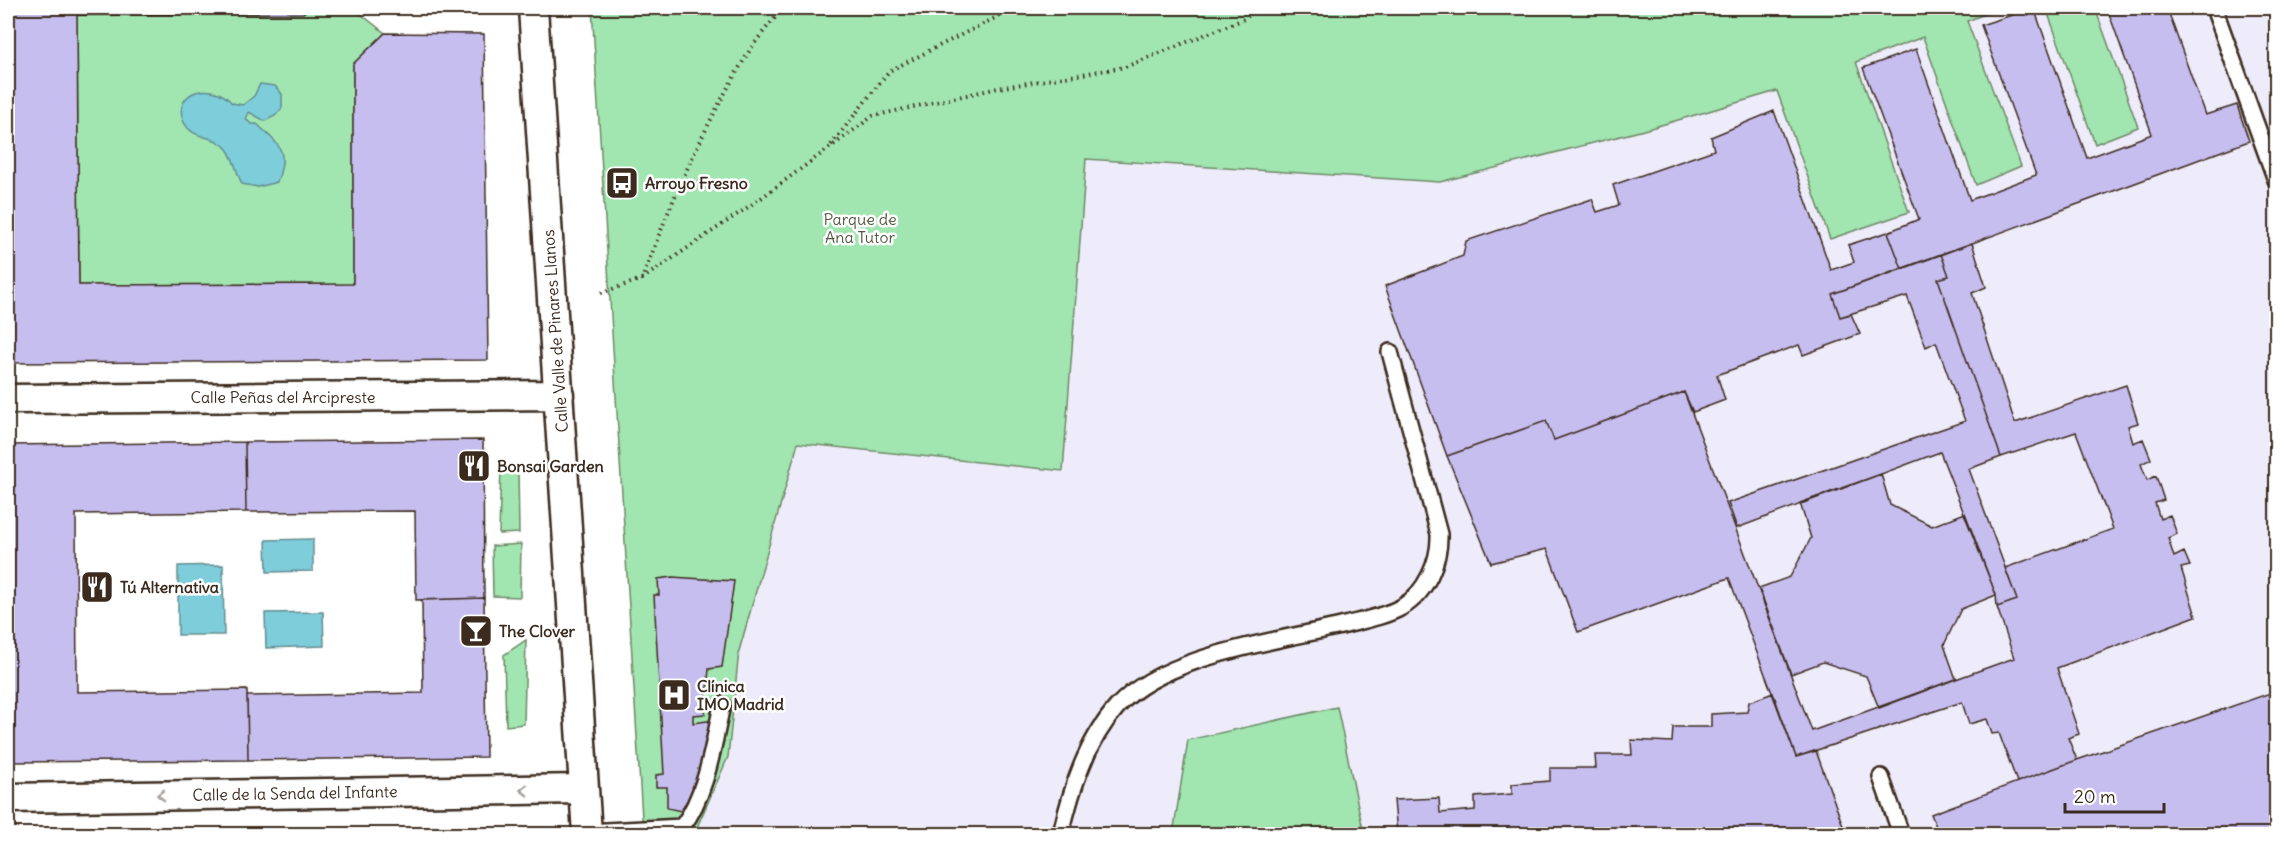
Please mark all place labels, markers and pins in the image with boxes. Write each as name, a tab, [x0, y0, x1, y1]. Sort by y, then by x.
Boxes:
bus stop icon: Arroyo Fresno	[604, 165, 640, 201]
place label: Arroyo Fresno	[645, 173, 748, 194]
restaurant icon: Bonsai Garden	[456, 448, 492, 484]
place label: Bonsai Garden	[497, 456, 604, 476]
restaurant icon: Tú Alternativa	[79, 569, 115, 605]
place label: Tú Alternativa	[120, 577, 219, 597]
bar icon: The Clover	[458, 613, 494, 649]
place label: The Clover	[499, 621, 576, 641]
place label: Clínica IMO Madrid	[697, 676, 785, 714]
hospital icon: Clínica IMO Madrid	[656, 677, 692, 713]

